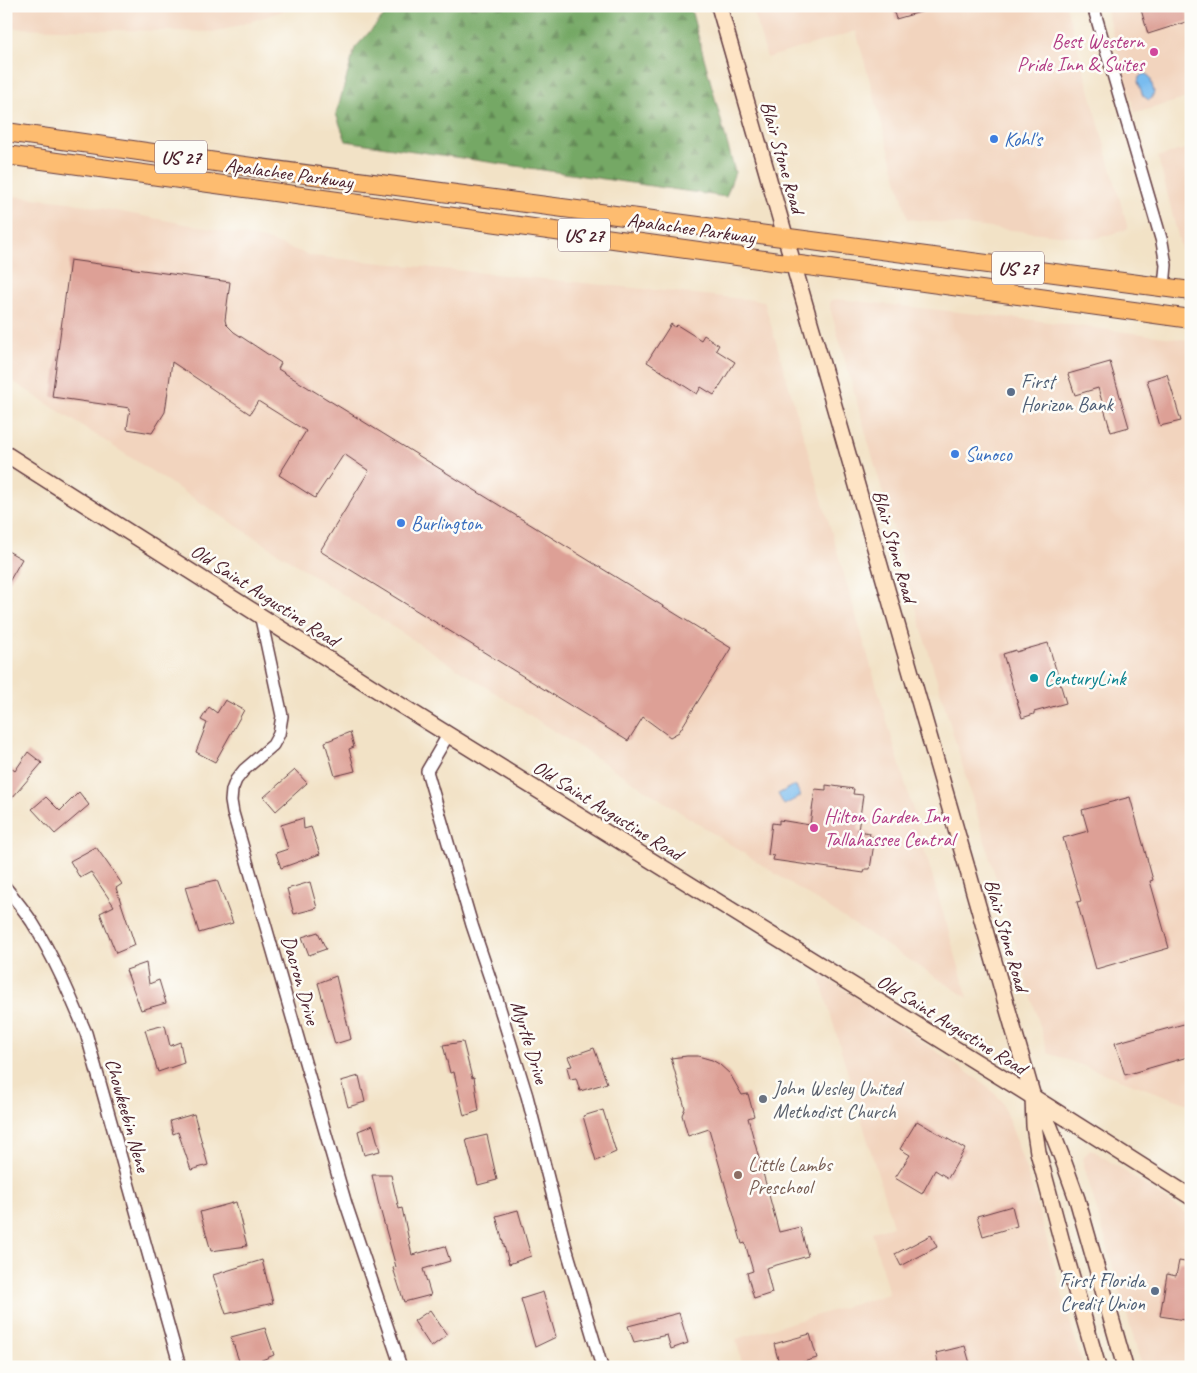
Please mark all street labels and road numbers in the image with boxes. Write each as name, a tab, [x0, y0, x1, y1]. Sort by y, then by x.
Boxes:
street label: Blair Stone Road	[755, 98, 811, 219]
road number: US 27	[155, 140, 207, 173]
street label: Apalachee Parkway	[224, 152, 355, 195]
street label: Apalachee Parkway	[626, 207, 757, 250]
road number: US 27	[558, 218, 610, 252]
road number: US 27	[992, 252, 1044, 284]
street label: Blair Stone Road	[867, 487, 923, 608]
street label: Old Saint Augustine Road	[186, 538, 346, 654]
street label: Old Saint Augustine Road	[528, 754, 690, 868]
street label: Blair Stone Road	[979, 876, 1035, 997]
street label: Dacron Drive	[276, 933, 326, 1029]
street label: Old Saint Augustine Road	[872, 968, 1034, 1082]
street label: Myrtle Drive	[505, 998, 554, 1088]
street label: Chowkeebin Nene	[99, 1056, 156, 1176]

